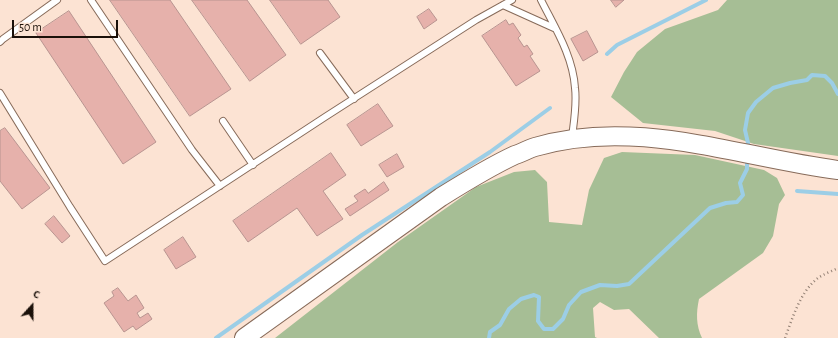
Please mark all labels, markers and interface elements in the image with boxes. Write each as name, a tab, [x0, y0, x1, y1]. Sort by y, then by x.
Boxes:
scale bar	[14, 12, 120, 38]
text: 50 m	[19, 21, 42, 33]
north arrow	[12, 286, 52, 326]
text: С	[32, 288, 41, 301]

